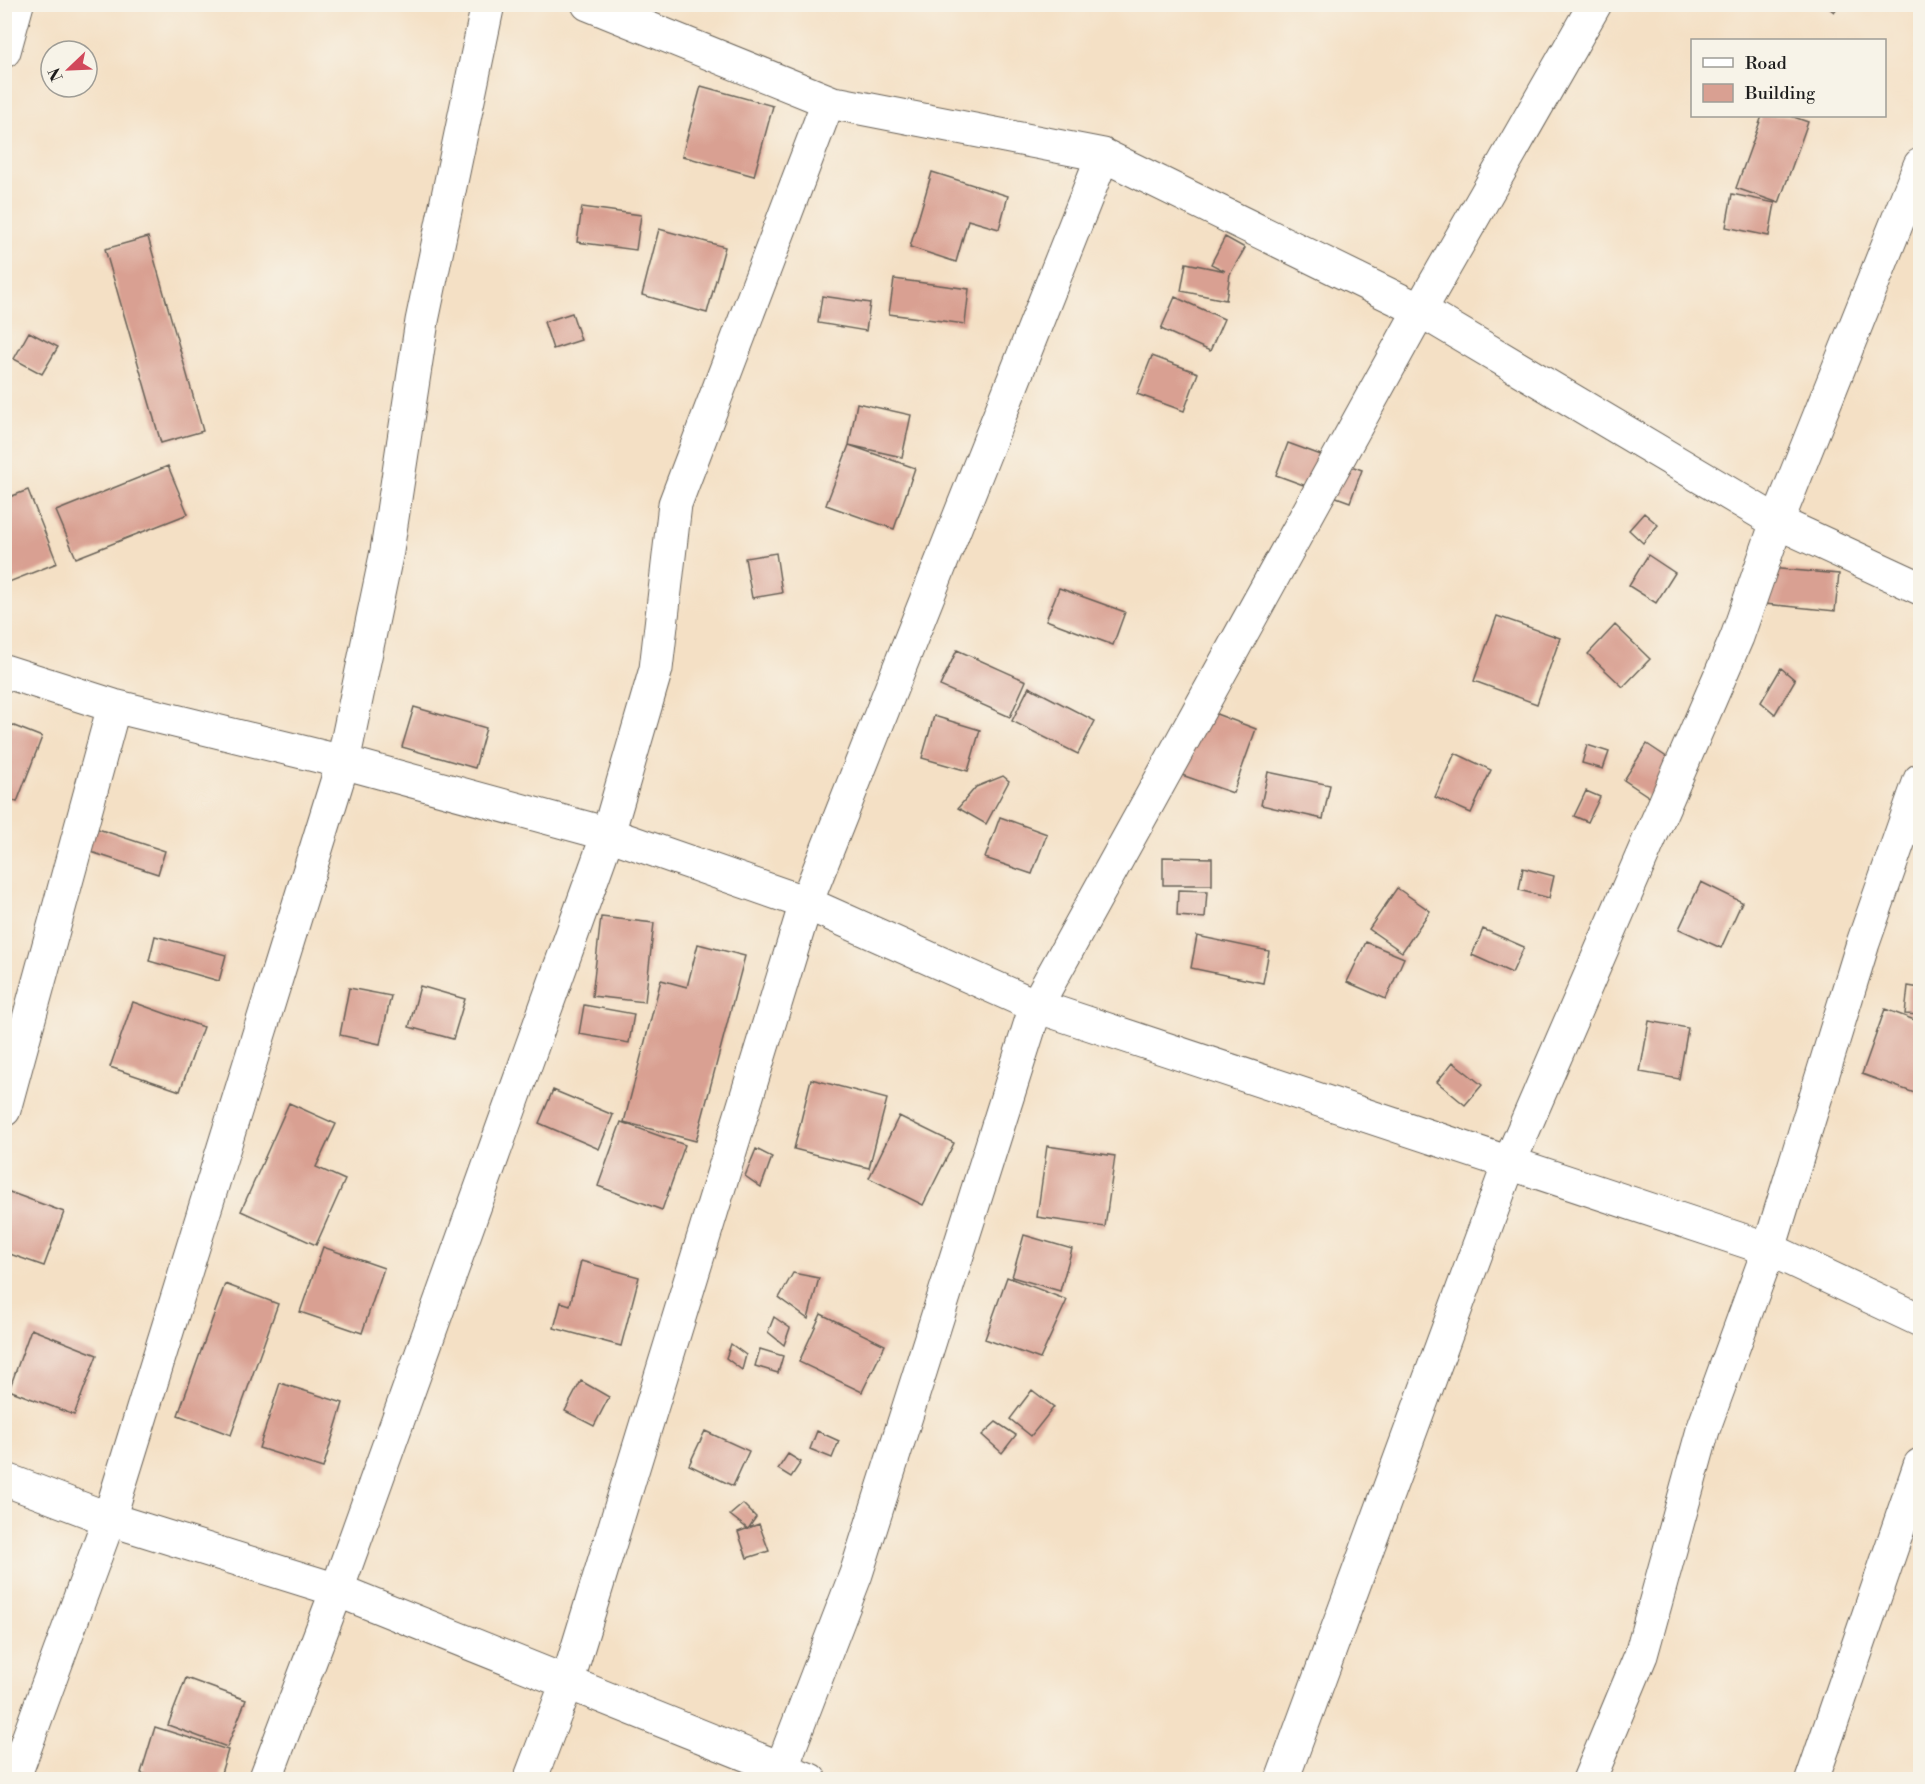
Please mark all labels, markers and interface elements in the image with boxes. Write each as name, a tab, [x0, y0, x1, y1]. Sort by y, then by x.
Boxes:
north arrow	[39, 39, 99, 99]
legend	[1691, 39, 1886, 117]
text: Road	[1745, 52, 1788, 75]
text: N	[44, 64, 68, 84]
text: Building	[1744, 82, 1816, 105]

